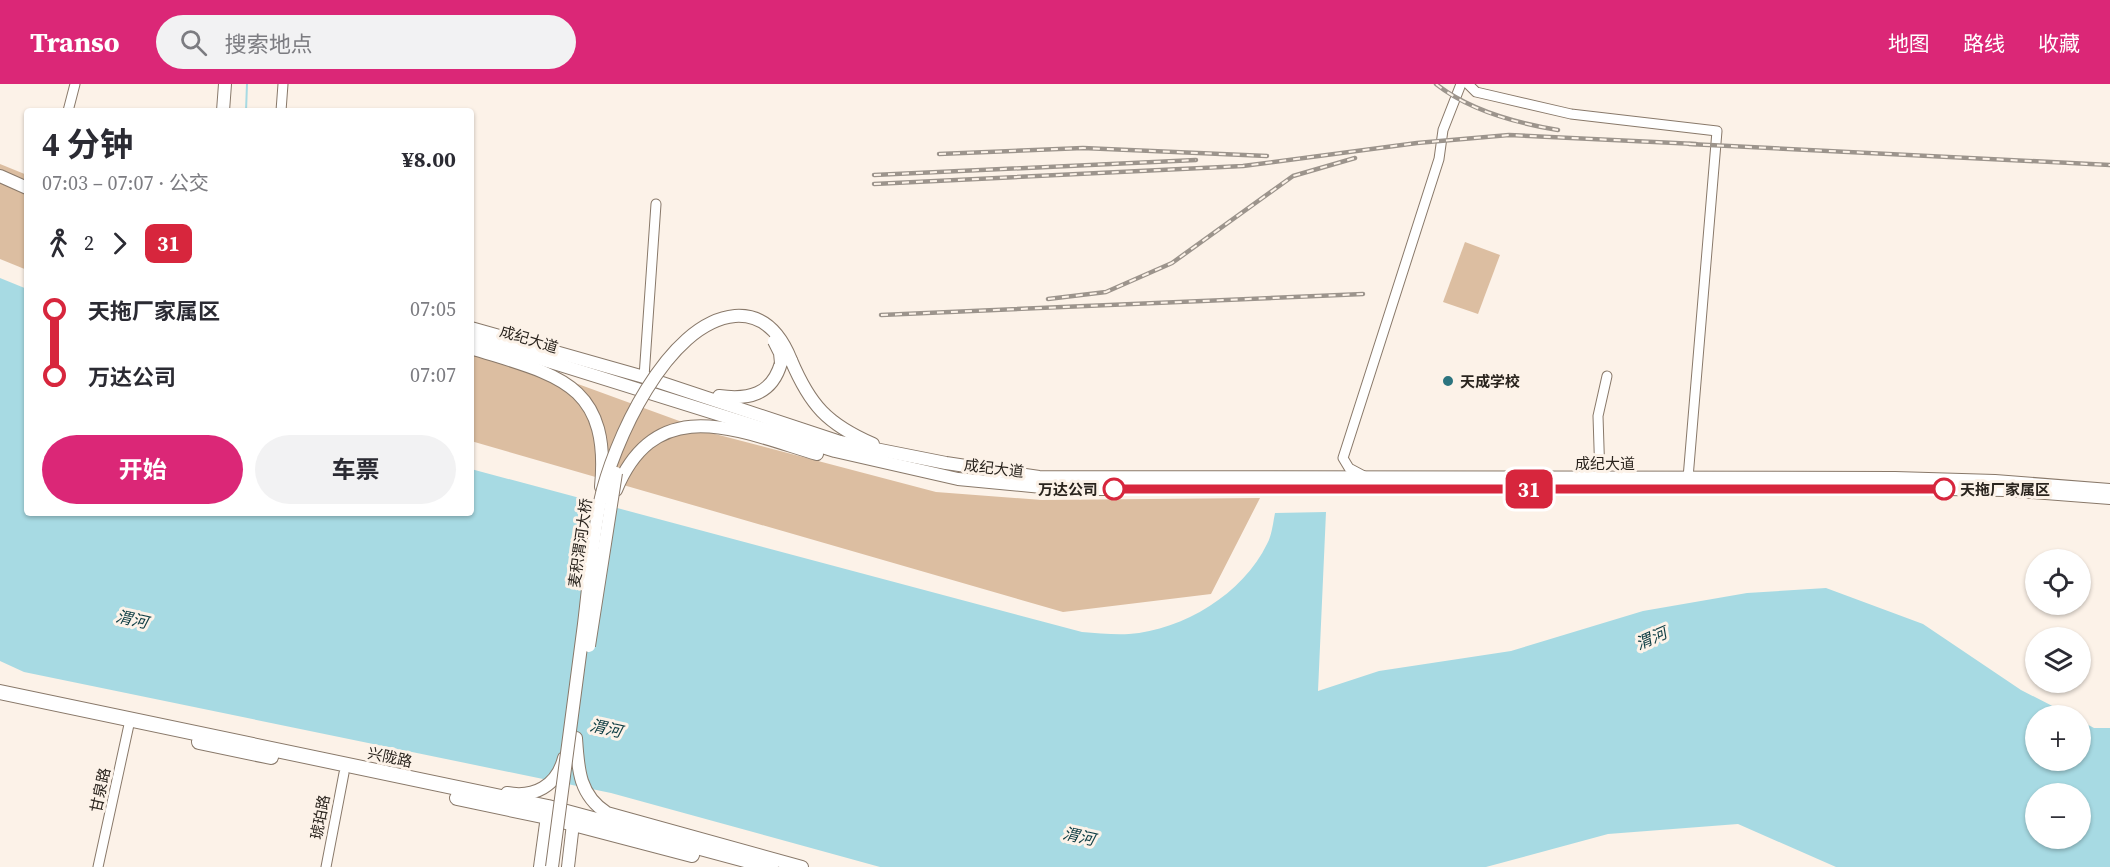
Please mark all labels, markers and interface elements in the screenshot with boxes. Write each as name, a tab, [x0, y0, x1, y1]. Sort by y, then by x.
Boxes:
search box	[156, 15, 576, 69]
text: Transo	[30, 23, 120, 61]
icon: search	[177, 26, 210, 59]
text: 搜索地点	[225, 29, 313, 59]
text: 地图	[1888, 29, 1930, 58]
text: 路线	[1963, 29, 2005, 58]
text: 收藏	[2038, 29, 2080, 58]
text: 4 分钟	[42, 122, 133, 167]
text: ¥8.00	[402, 144, 456, 174]
text: 07:03 – 07:07 · 公交	[42, 169, 209, 197]
icon: walk	[42, 227, 75, 260]
icon: forward	[103, 227, 136, 260]
text: 2	[84, 229, 94, 257]
text: 31	[157, 229, 180, 258]
text: 07:05	[410, 295, 456, 323]
text: 天拖厂家属区	[88, 296, 220, 326]
street label: 成纪大道	[497, 320, 561, 358]
text: 07:07	[410, 361, 456, 389]
text: 万达公司	[88, 362, 176, 392]
place label: 天成学校	[1460, 371, 1520, 392]
marker: 天成学校	[1441, 374, 1455, 388]
button: 开始	[42, 435, 243, 504]
button: 车票	[255, 435, 456, 504]
street label: 成纪大道	[1575, 453, 1635, 474]
street label: 成纪大道	[963, 454, 1025, 482]
line badge: 31	[1502, 470, 1556, 508]
text: 31	[1518, 475, 1540, 504]
marker: 万达公司	[1103, 478, 1125, 500]
marker: 天拖厂家属区	[1933, 478, 1955, 500]
place label: 万达公司	[1038, 479, 1098, 500]
place label: 天拖厂家属区	[1960, 479, 2050, 500]
street label: 麦积渭河大桥	[563, 497, 597, 589]
map controls	[2025, 549, 2091, 849]
button: locate	[2025, 549, 2091, 615]
water label: 渭河	[114, 605, 153, 634]
water label: 渭河	[1632, 620, 1673, 655]
button: layers	[2025, 627, 2091, 693]
button: +	[2025, 705, 2091, 771]
water label: 渭河	[588, 714, 627, 743]
street label: 兴陇路	[366, 742, 414, 772]
street label: 甘泉路	[85, 766, 115, 814]
button: −	[2025, 783, 2091, 849]
street label: 琥珀路	[305, 793, 335, 841]
water label: 渭河	[1061, 822, 1100, 851]

